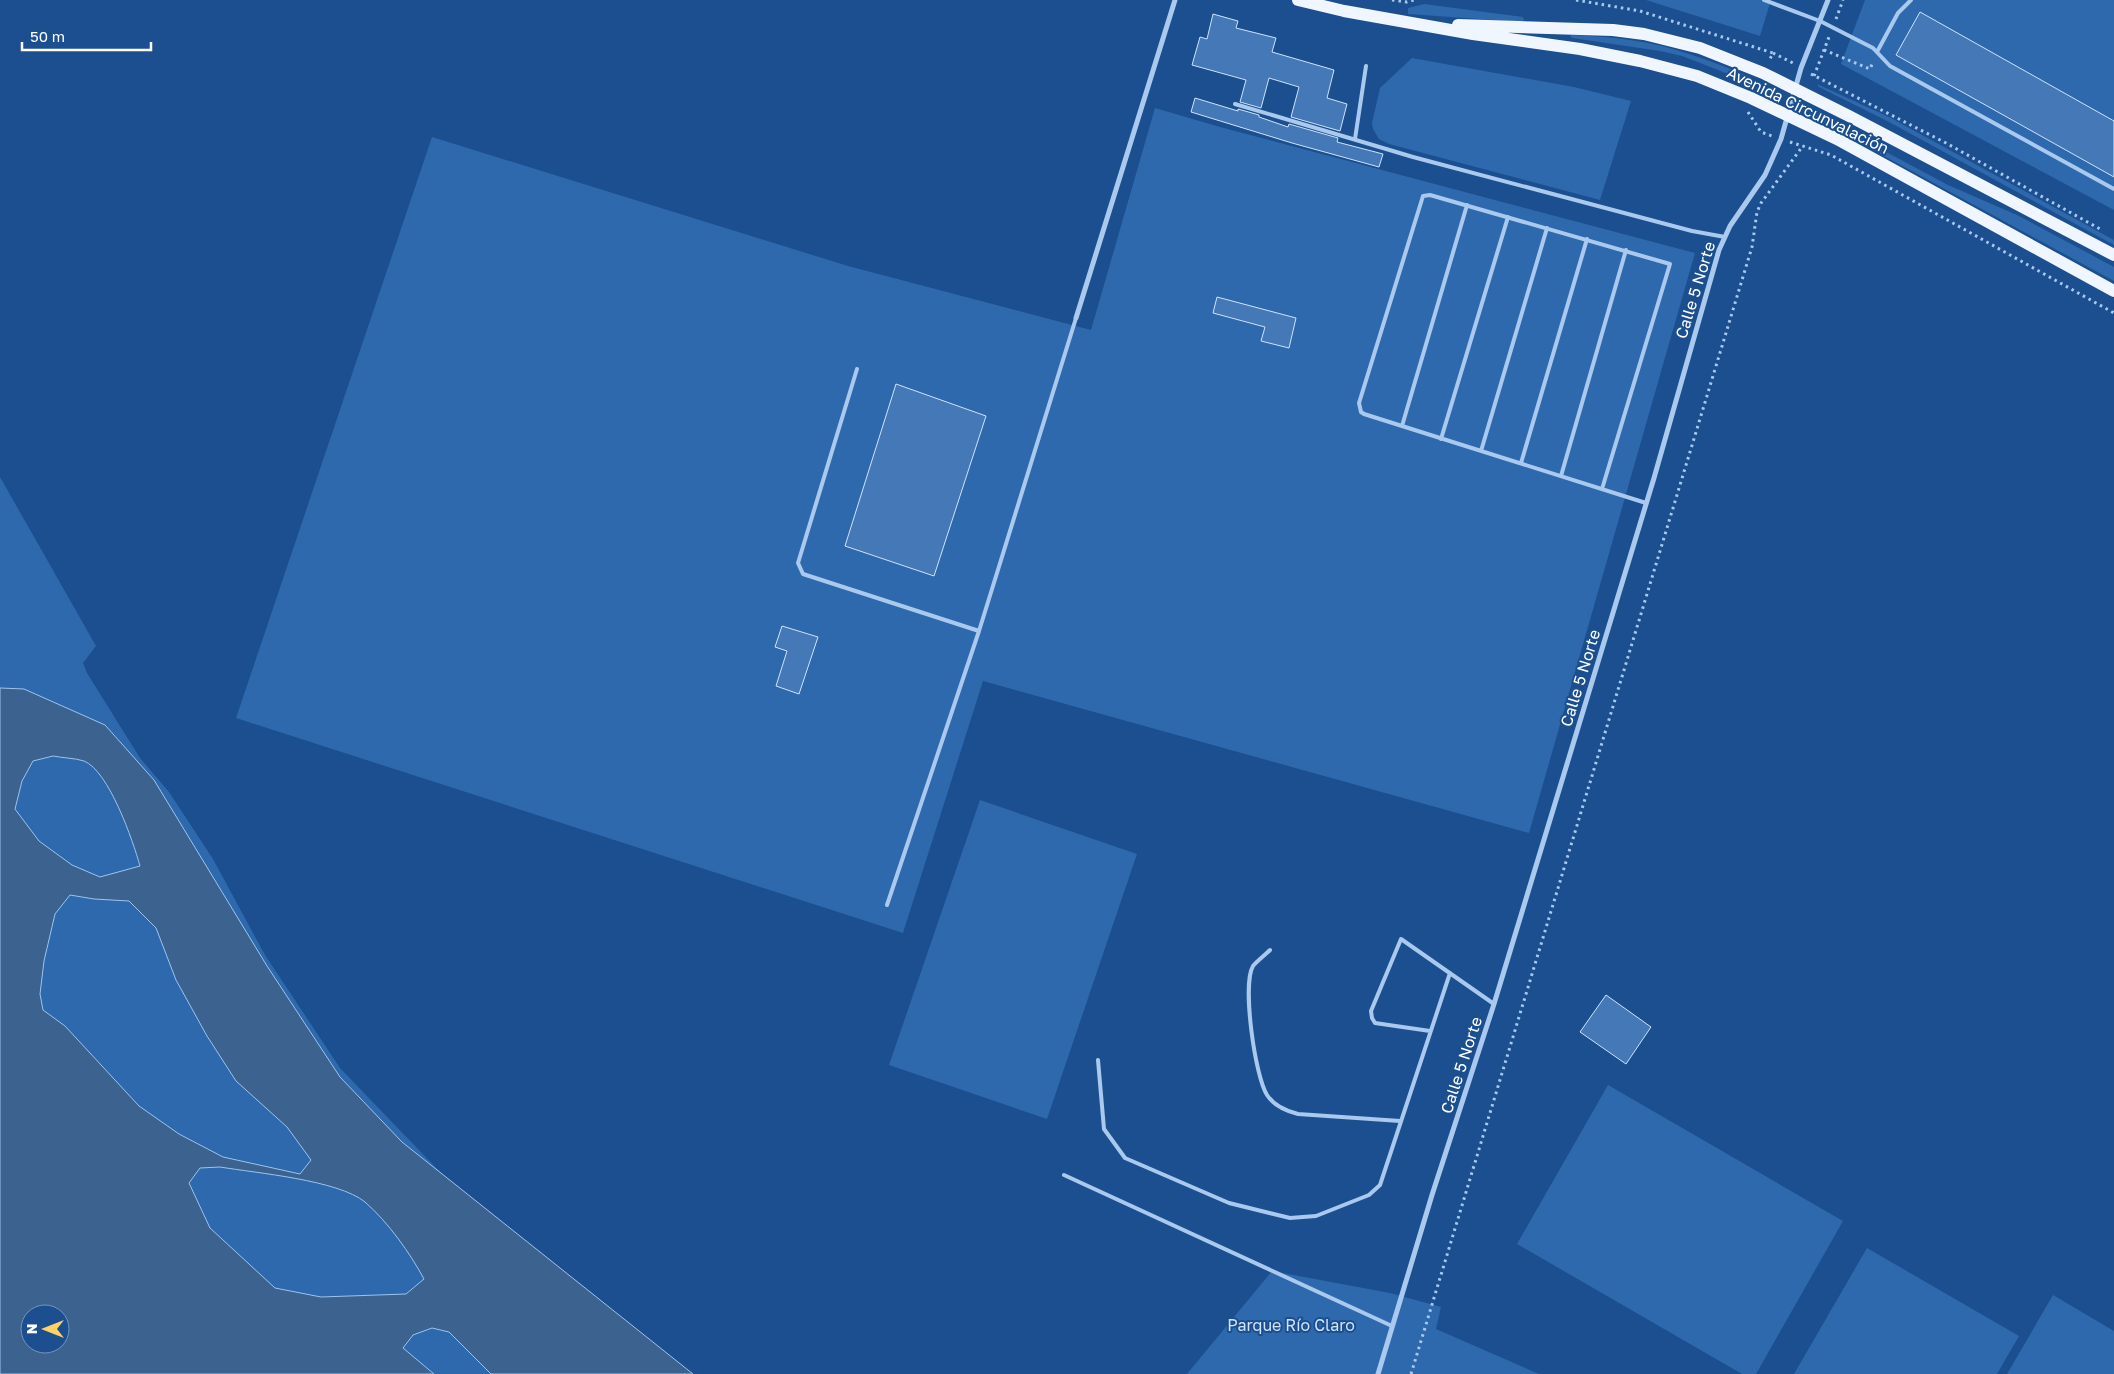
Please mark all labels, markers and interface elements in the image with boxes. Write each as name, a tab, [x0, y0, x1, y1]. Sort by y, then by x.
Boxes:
scale bar	[22, 20, 151, 52]
text: 50 m	[30, 27, 65, 45]
street label: Avenida Circunvalación	[1724, 62, 1892, 158]
street label: Calle 5 Norte	[1671, 239, 1719, 341]
street label: Calle 5 Norte	[1556, 627, 1604, 729]
street label: Calle 5 Norte	[1436, 1014, 1486, 1116]
north arrow	[20, 1304, 70, 1354]
park label: Parque Río Claro	[1227, 1315, 1355, 1335]
text: N	[23, 1324, 40, 1334]

